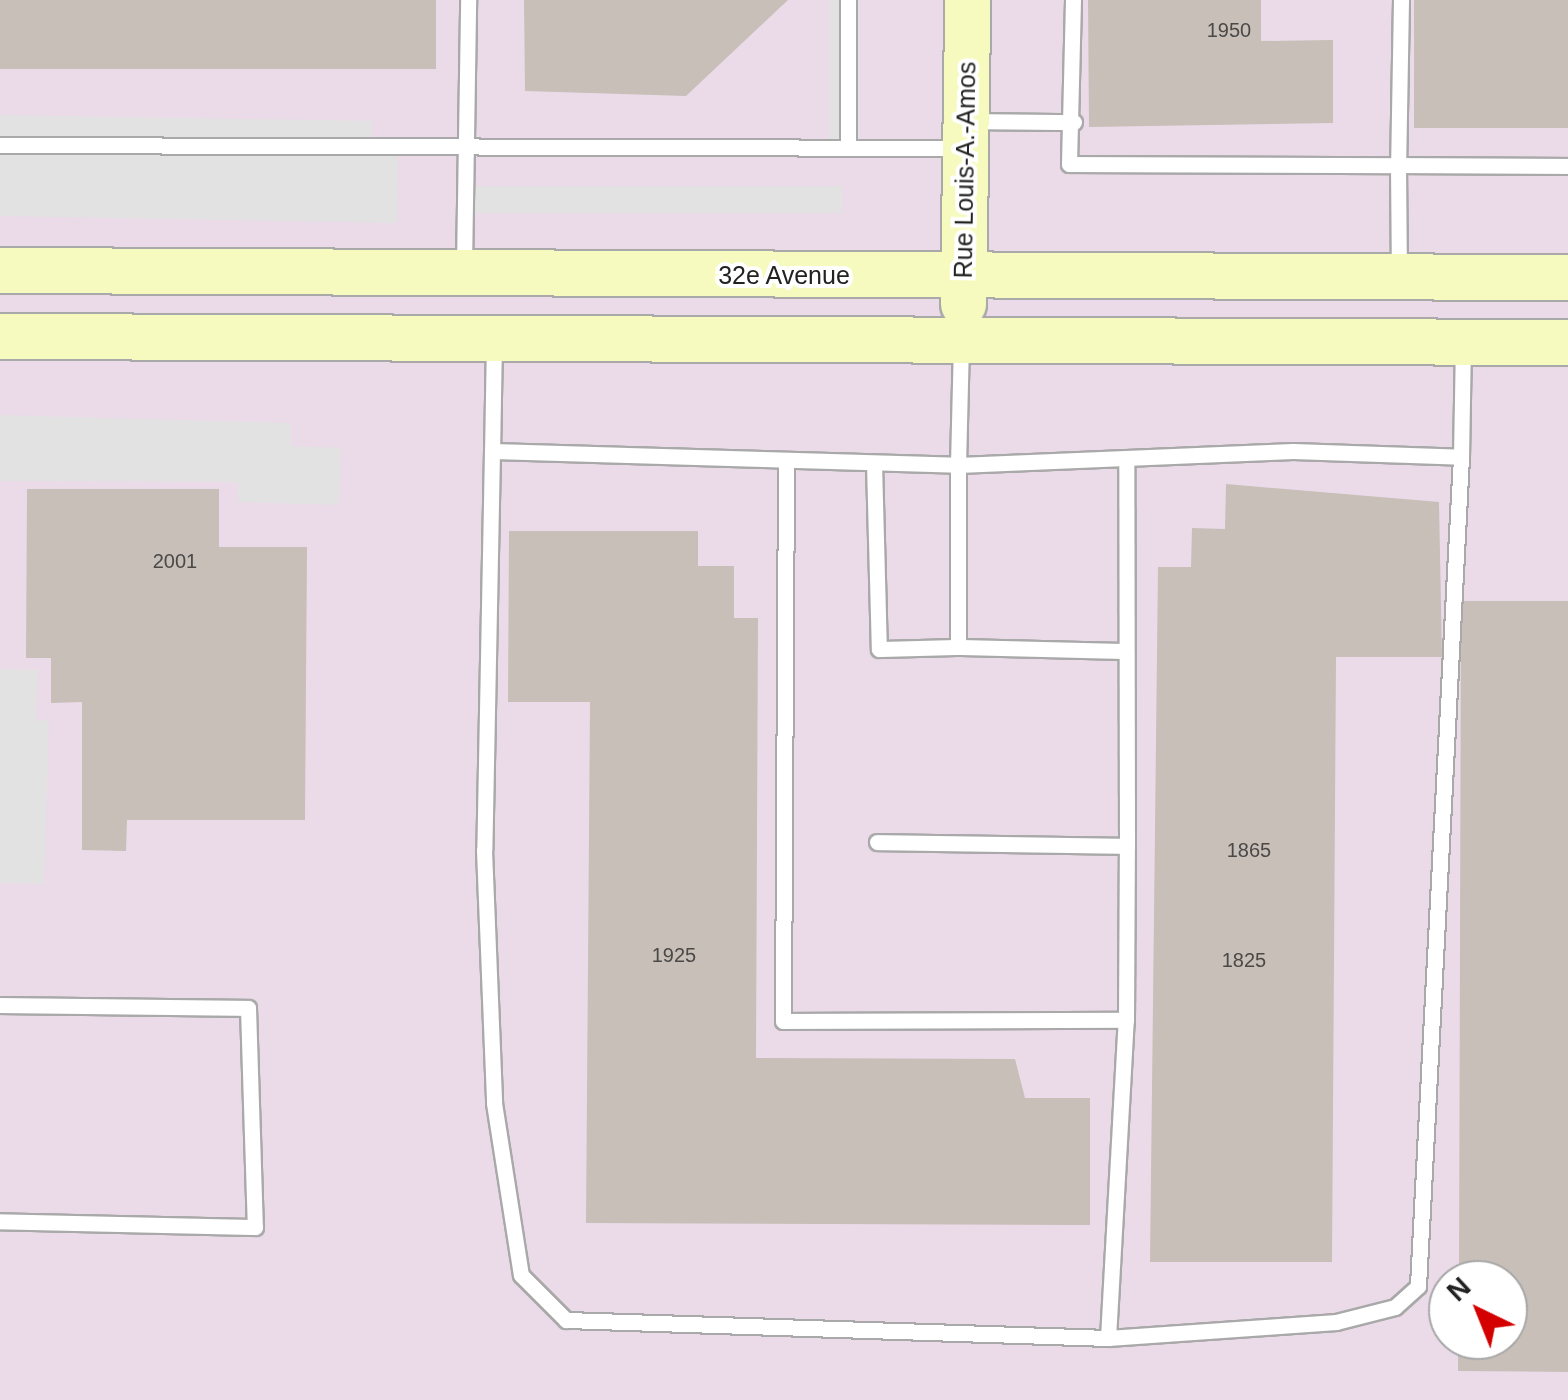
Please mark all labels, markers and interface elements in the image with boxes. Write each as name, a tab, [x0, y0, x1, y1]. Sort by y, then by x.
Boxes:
house number: 1950	[1207, 18, 1251, 42]
street label: Rue Louis-A.-Amos	[948, 61, 982, 279]
street label: 32e Avenue	[718, 260, 850, 290]
house number: 2001	[153, 549, 197, 573]
house number: 1865	[1227, 838, 1271, 862]
house number: 1925	[652, 943, 696, 967]
house number: 1825	[1222, 948, 1266, 972]
north arrow	[1428, 1260, 1528, 1360]
text: N	[1441, 1271, 1477, 1307]

